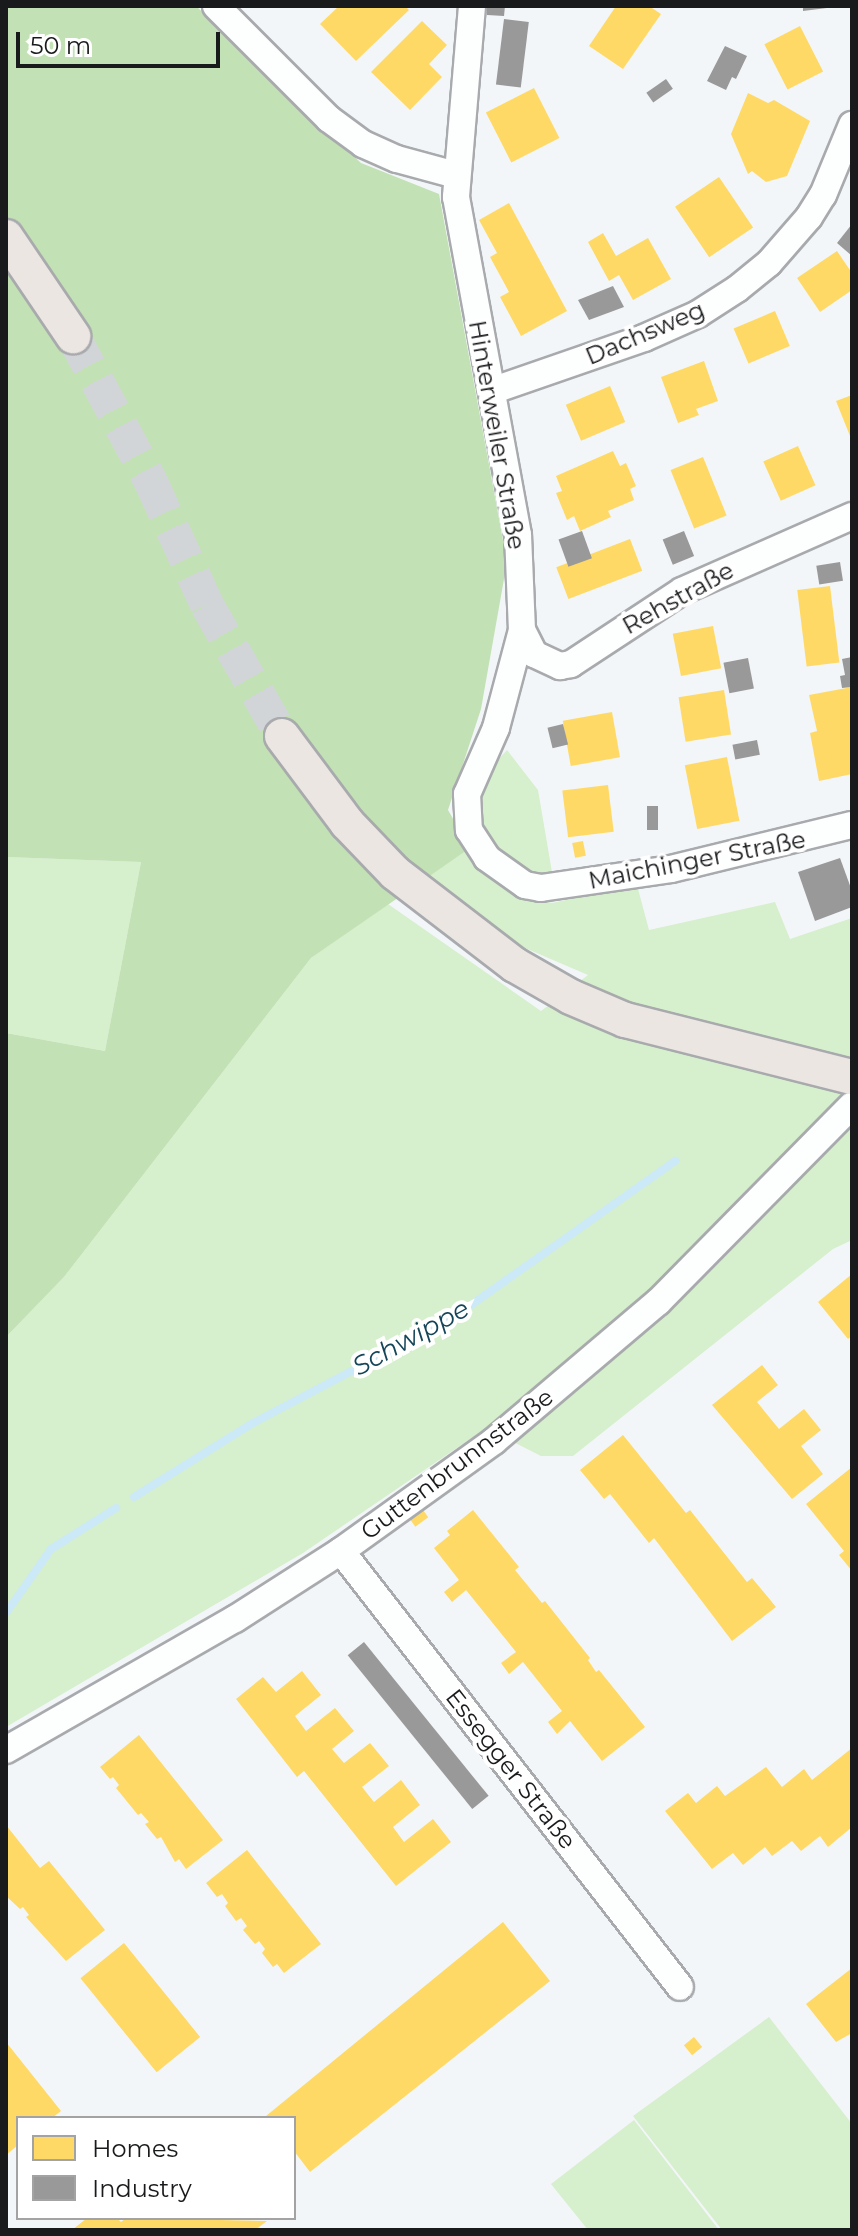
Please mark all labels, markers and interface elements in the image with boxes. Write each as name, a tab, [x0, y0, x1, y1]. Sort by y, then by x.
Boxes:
scale bar	[20, 16, 224, 66]
text: 50 m	[30, 31, 91, 60]
street label: Dachsweg	[581, 295, 709, 371]
street label: Hinterweiler Straße	[463, 318, 531, 552]
street label: Rehstraße	[617, 556, 739, 640]
street label: Maichinger Straße	[586, 825, 808, 895]
water label: Schwippe	[347, 1293, 475, 1383]
street label: Guttenbrunnstraße	[355, 1382, 559, 1546]
street label: Essegger Straße	[440, 1683, 582, 1855]
legend	[16, 2116, 296, 2220]
text: Homes	[92, 2134, 178, 2163]
text: Industry	[92, 2174, 192, 2203]

